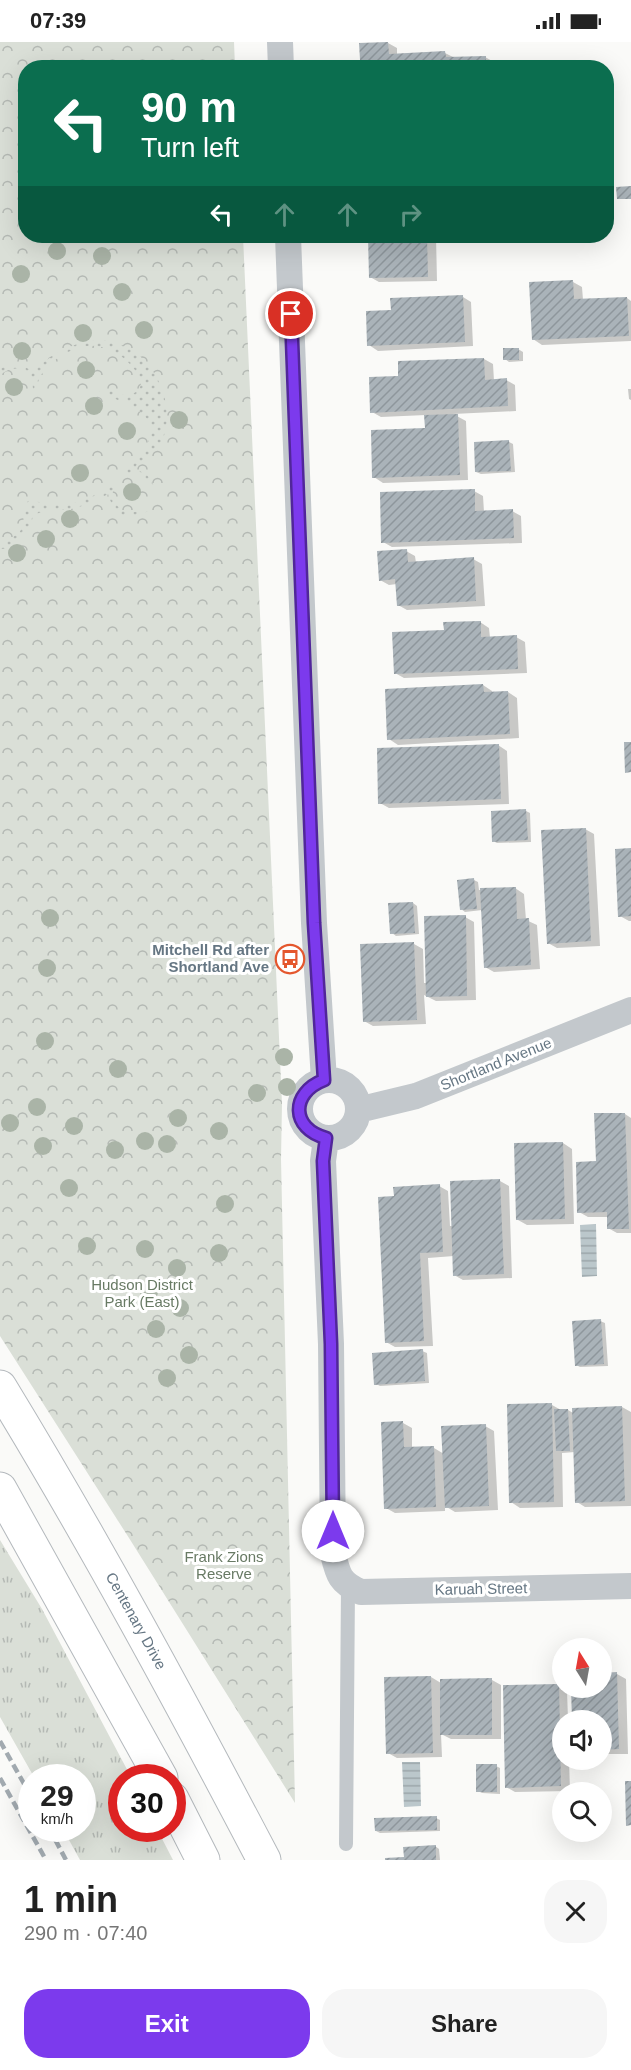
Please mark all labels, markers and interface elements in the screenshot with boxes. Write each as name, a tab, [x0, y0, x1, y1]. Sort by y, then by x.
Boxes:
text: 07:39	[30, 8, 86, 33]
icon: left	[42, 84, 120, 162]
text: 90 m	[141, 84, 237, 131]
text: Turn left	[141, 133, 239, 163]
icon: left	[205, 198, 238, 231]
icon: ahead	[268, 198, 301, 231]
icon: ahead	[331, 198, 364, 231]
icon: right	[394, 198, 427, 231]
pin	[265, 288, 316, 339]
icon: arrive	[274, 297, 307, 330]
place label: Mitchell Rd after Shortland Ave	[152, 941, 269, 975]
bus stop icon: Mitchell Rd after Shortland Ave	[274, 943, 306, 975]
street label: Shortland Avenue	[438, 1034, 554, 1094]
park label: Hudson District Park (East)	[91, 1276, 194, 1310]
position arrow	[301, 1499, 365, 1563]
park label: Frank Zions Reserve	[184, 1548, 264, 1582]
street label: Centenary Drive	[103, 1569, 170, 1672]
street label: Karuah Street	[435, 1579, 528, 1598]
north arrow	[552, 1638, 612, 1698]
map controls	[552, 1638, 612, 1842]
button: sound	[552, 1710, 612, 1770]
speed limit sign: 30	[108, 1764, 186, 1842]
text: 29	[40, 1779, 74, 1812]
button: search	[552, 1782, 612, 1842]
text: km/h	[41, 1810, 73, 1827]
text: 1 min	[24, 1879, 118, 1920]
button: close	[544, 1880, 607, 1943]
text: 290 m · 07:40	[24, 1922, 147, 1944]
button: Exit	[24, 1989, 310, 2058]
button: Share	[322, 1989, 607, 2058]

